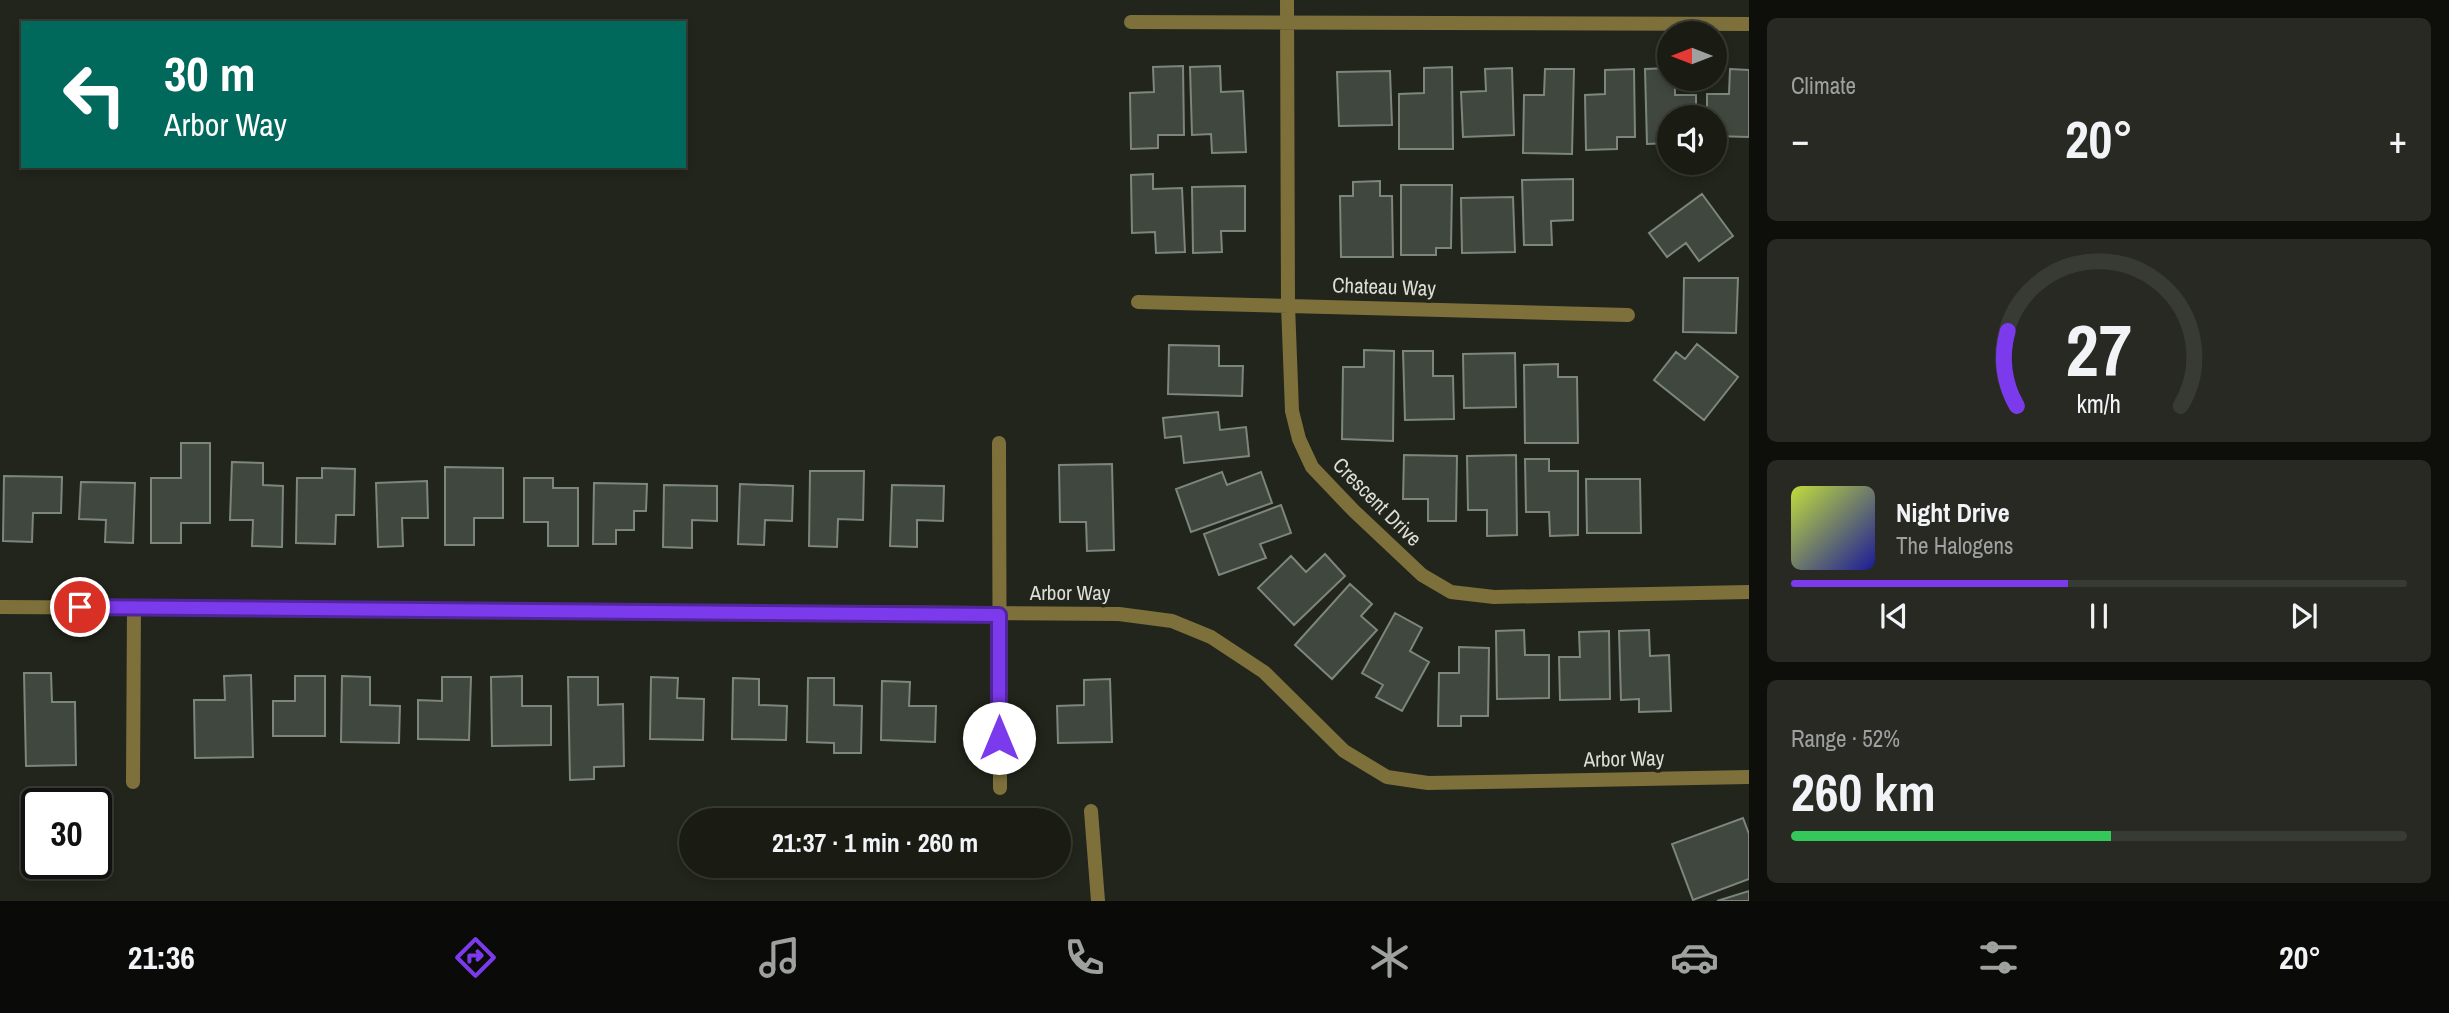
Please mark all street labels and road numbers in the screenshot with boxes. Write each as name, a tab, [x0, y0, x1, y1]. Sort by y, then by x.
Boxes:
street label: Chateau Way	[1332, 270, 1437, 303]
street label: Crescent Drive	[1327, 451, 1428, 552]
street label: Arbor Way	[1029, 578, 1111, 607]
street label: Arbor Way	[1582, 743, 1665, 774]

